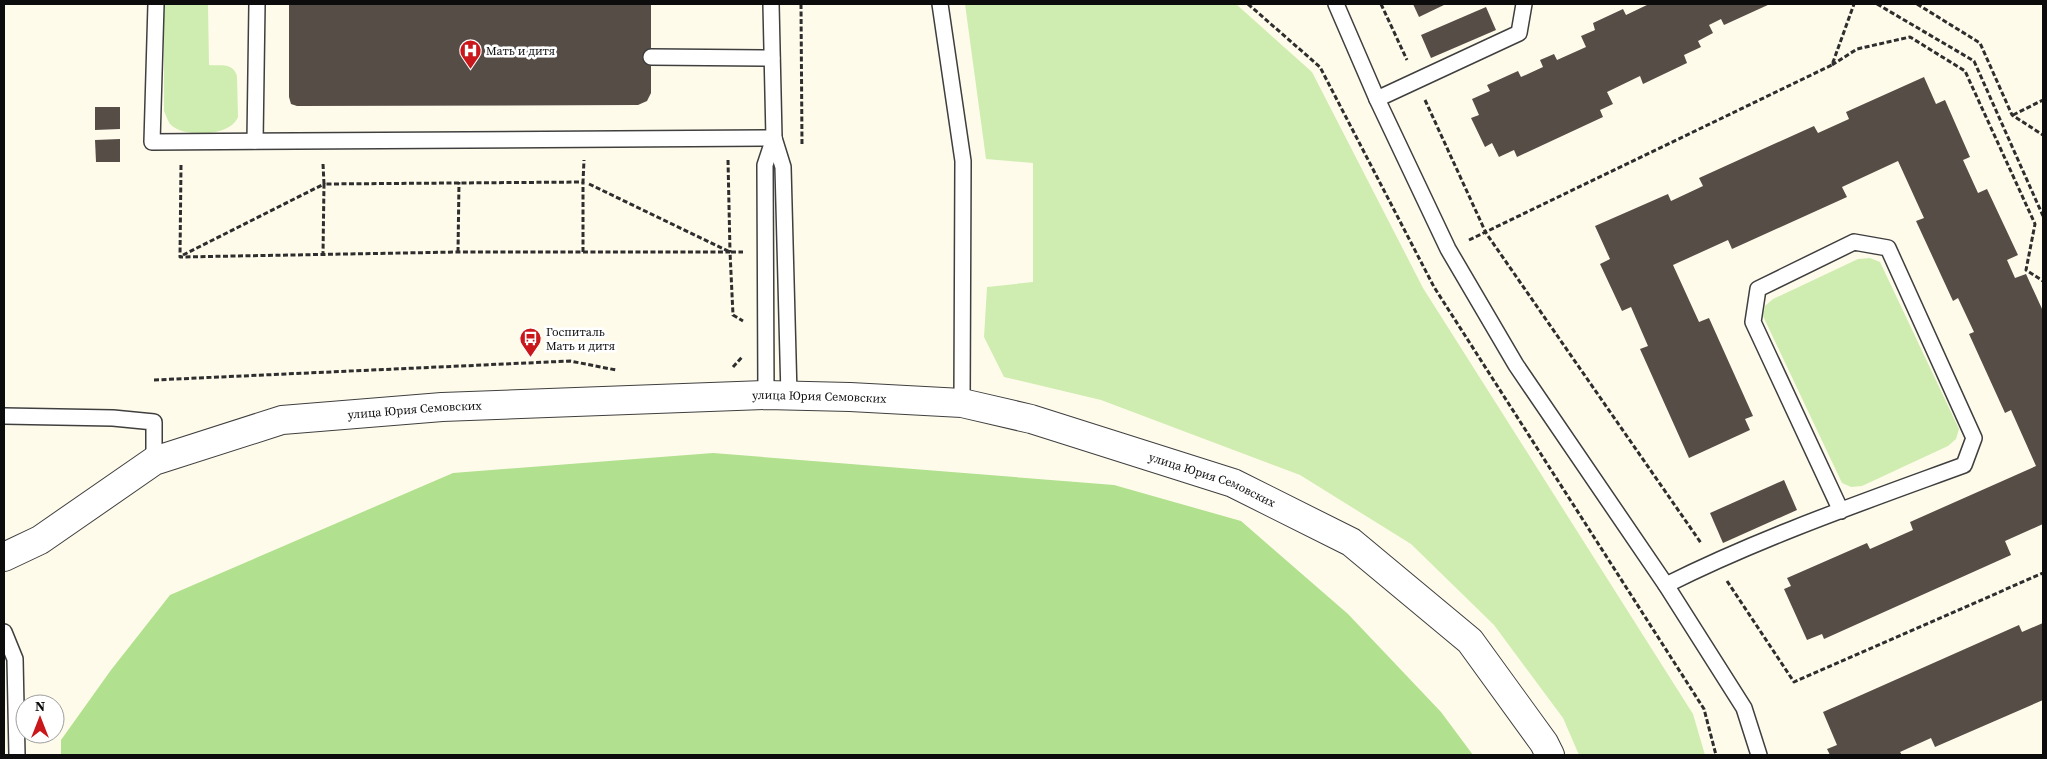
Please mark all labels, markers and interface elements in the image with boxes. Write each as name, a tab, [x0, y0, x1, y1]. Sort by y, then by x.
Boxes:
hospital icon: Мать и дитя	[458, 39, 482, 70]
place label: Мать и дитя	[486, 43, 555, 59]
place label: Госпиталь Мать и дитя	[546, 324, 615, 354]
bus stop icon: Госпиталь Мать и дитя	[518, 327, 542, 358]
street label: улица Юрия Семовских	[752, 387, 888, 407]
street label: улица Юрия Семовских	[347, 398, 483, 423]
street label: улица Юрия Семовских	[1147, 449, 1279, 511]
north arrow	[15, 694, 65, 744]
text: N	[35, 696, 45, 716]

